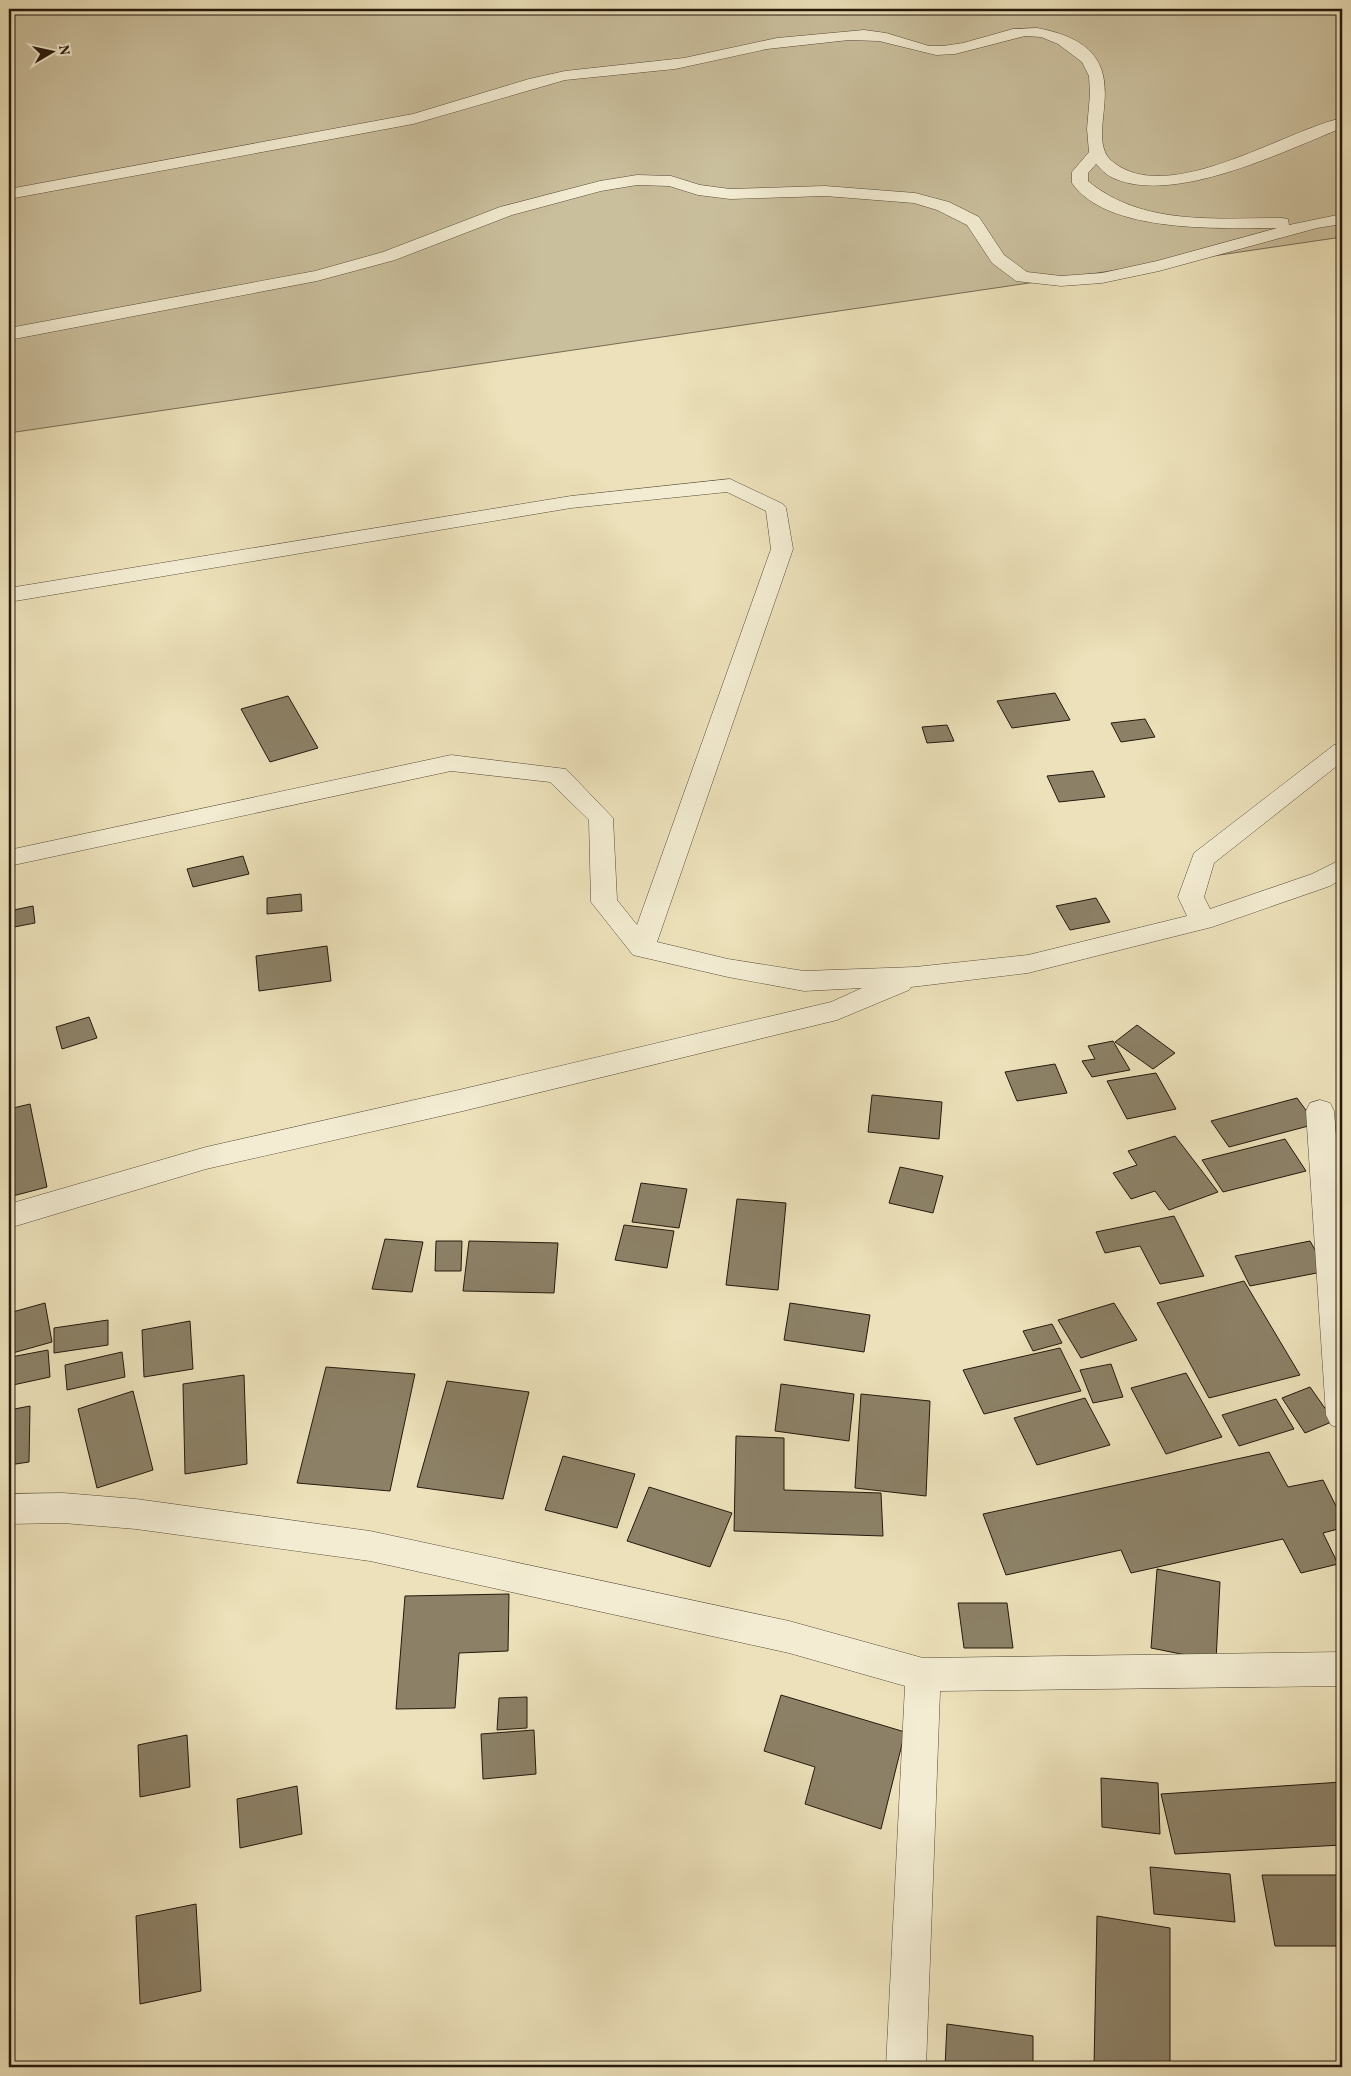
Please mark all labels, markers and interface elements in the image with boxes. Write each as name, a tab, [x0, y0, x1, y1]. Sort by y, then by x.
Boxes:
north arrow	[28, 28, 78, 78]
text: N	[53, 44, 74, 57]

